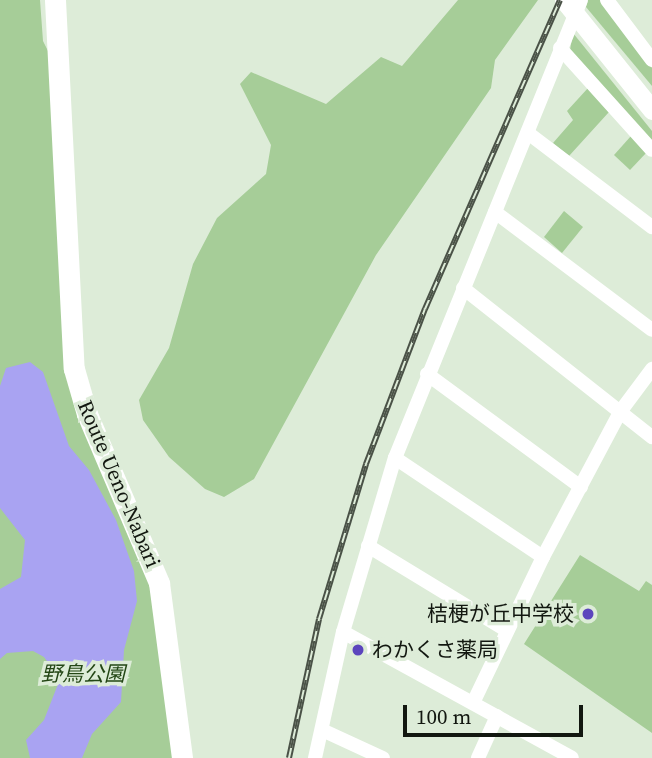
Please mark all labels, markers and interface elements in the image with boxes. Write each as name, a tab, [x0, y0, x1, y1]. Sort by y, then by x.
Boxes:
street label: Route Ueno-Nabari	[72, 397, 166, 571]
place label: 桔梗が丘中学校	[427, 601, 574, 627]
marker: 桔梗が丘中学校	[580, 606, 596, 622]
place label: わかくさ薬局	[372, 637, 498, 663]
marker: わかくさ薬局	[350, 642, 366, 658]
park label: 野鳥公園	[41, 661, 125, 687]
scale bar	[407, 692, 587, 736]
text: 100 m	[416, 702, 471, 731]

